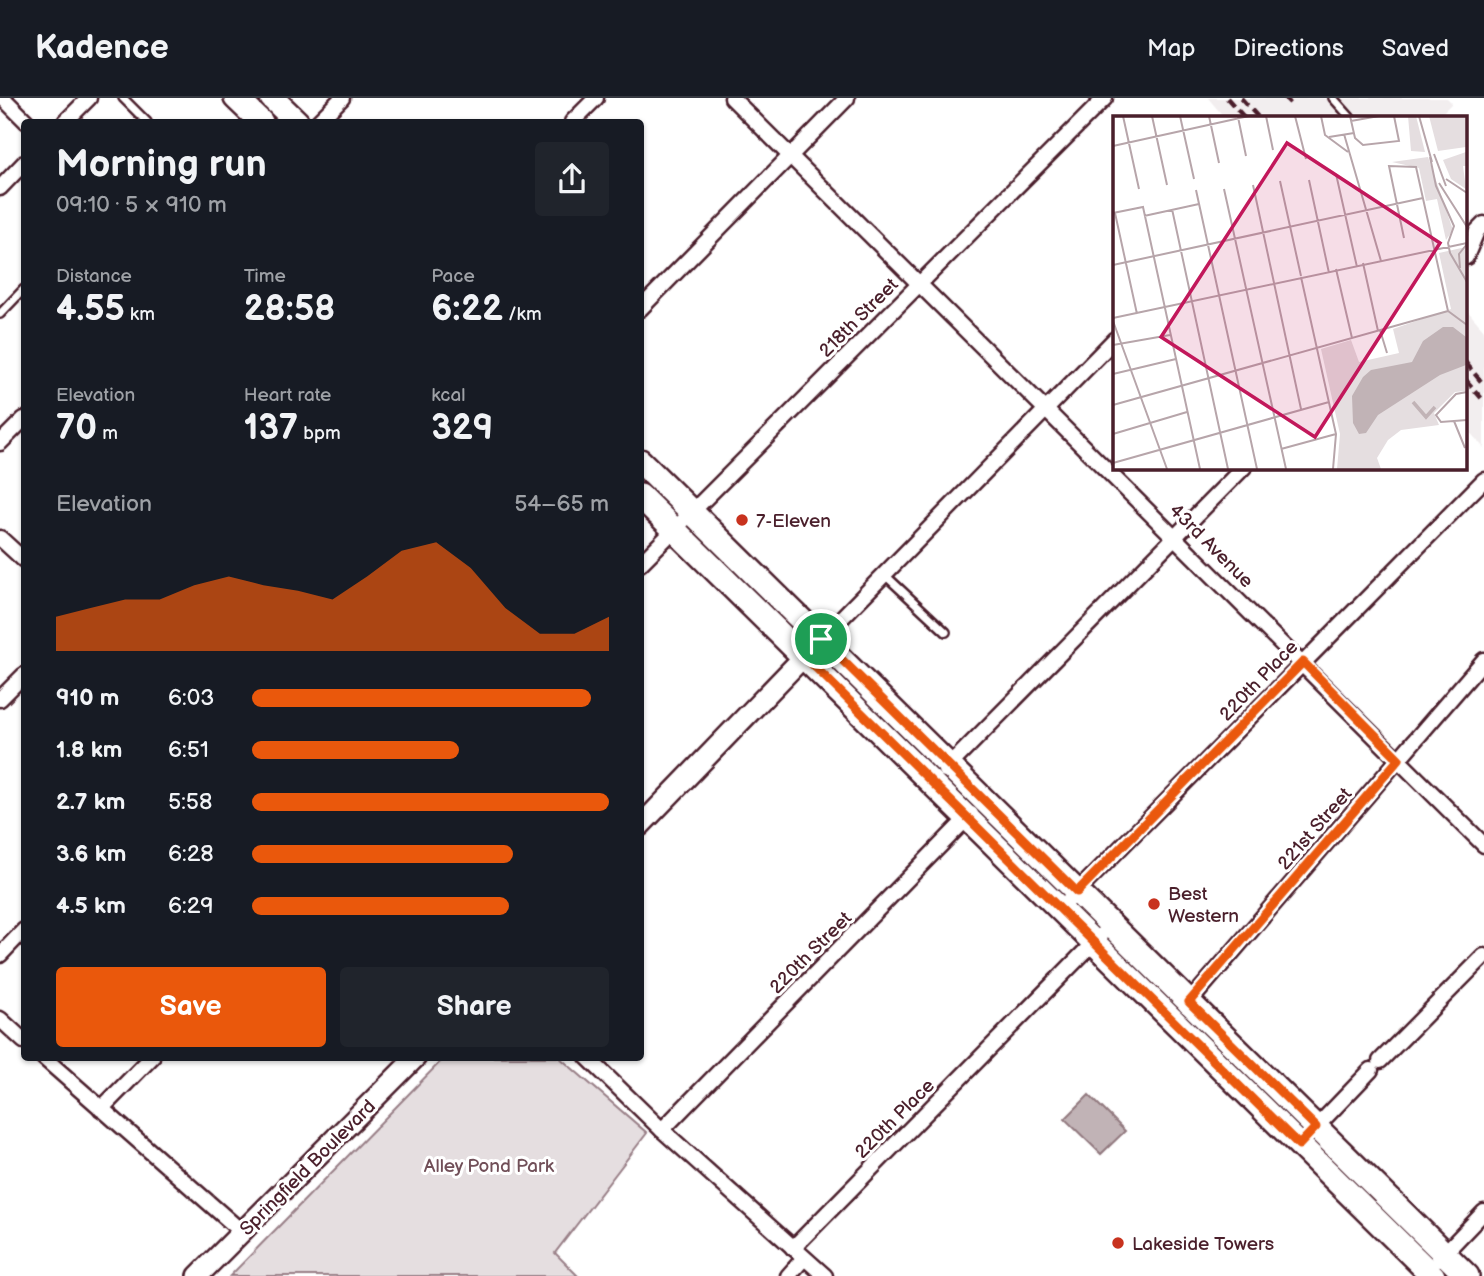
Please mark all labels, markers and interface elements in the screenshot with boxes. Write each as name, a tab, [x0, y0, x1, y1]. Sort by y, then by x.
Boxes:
text: Kadence	[35, 28, 169, 68]
text: Map	[1147, 34, 1195, 63]
text: Directions	[1233, 34, 1344, 63]
text: Saved	[1382, 34, 1449, 63]
inset map	[1113, 116, 1466, 469]
text: Morning run	[56, 142, 267, 187]
button: share	[535, 142, 609, 216]
text: 09:10 · 5 × 910 m	[56, 191, 227, 219]
text: Distance	[56, 265, 132, 288]
text: Time	[244, 265, 286, 288]
text: Pace	[431, 265, 475, 288]
street label: 218th Street	[815, 274, 904, 362]
text: 4.55	[56, 288, 125, 331]
text: 28:58	[244, 288, 335, 331]
text: 6:22	[431, 288, 503, 331]
text: km	[125, 303, 155, 326]
text: /km	[503, 303, 542, 326]
text: Elevation	[56, 384, 135, 407]
text: Heart rate	[244, 384, 331, 407]
text: kcal	[431, 384, 465, 407]
text: 70	[56, 407, 97, 450]
text: 137	[244, 407, 298, 450]
text: 329	[431, 407, 493, 450]
text: m	[97, 422, 118, 445]
text: bpm	[298, 422, 341, 445]
text: Elevation	[56, 490, 152, 518]
text: 54–65 m	[514, 490, 609, 518]
street label: 43rd Avenue	[1164, 499, 1258, 593]
place label: 7-Eleven	[756, 510, 831, 533]
marker: 7-Eleven	[734, 512, 750, 528]
pin	[791, 609, 851, 669]
icon: arrive	[802, 620, 840, 658]
street label: 220th Place	[1215, 636, 1303, 726]
text: 910 m	[56, 684, 119, 712]
text: 6:03	[168, 684, 214, 712]
text: 1.8 km	[56, 736, 122, 764]
text: 6:51	[168, 736, 209, 764]
street label: 221st Street	[1273, 783, 1357, 875]
text: 2.7 km	[56, 788, 125, 816]
text: 5:58	[168, 788, 212, 816]
text: 3.6 km	[56, 840, 126, 868]
text: 6:28	[168, 840, 214, 868]
place label: Best Western	[1168, 883, 1239, 928]
text: 4.5 km	[56, 892, 126, 920]
text: 6:29	[168, 892, 214, 920]
marker: Best Western	[1146, 896, 1162, 912]
street label: 220th Street	[765, 907, 857, 999]
button: Save	[56, 967, 326, 1047]
button: Share	[340, 967, 609, 1047]
street label: 220th Place	[850, 1074, 940, 1164]
street label: Springfield Boulevard	[235, 1095, 381, 1241]
park label: Alley Pond Park	[424, 1155, 555, 1178]
place label: Lakeside Towers	[1132, 1233, 1274, 1256]
marker: Lakeside Towers	[1110, 1235, 1126, 1251]

